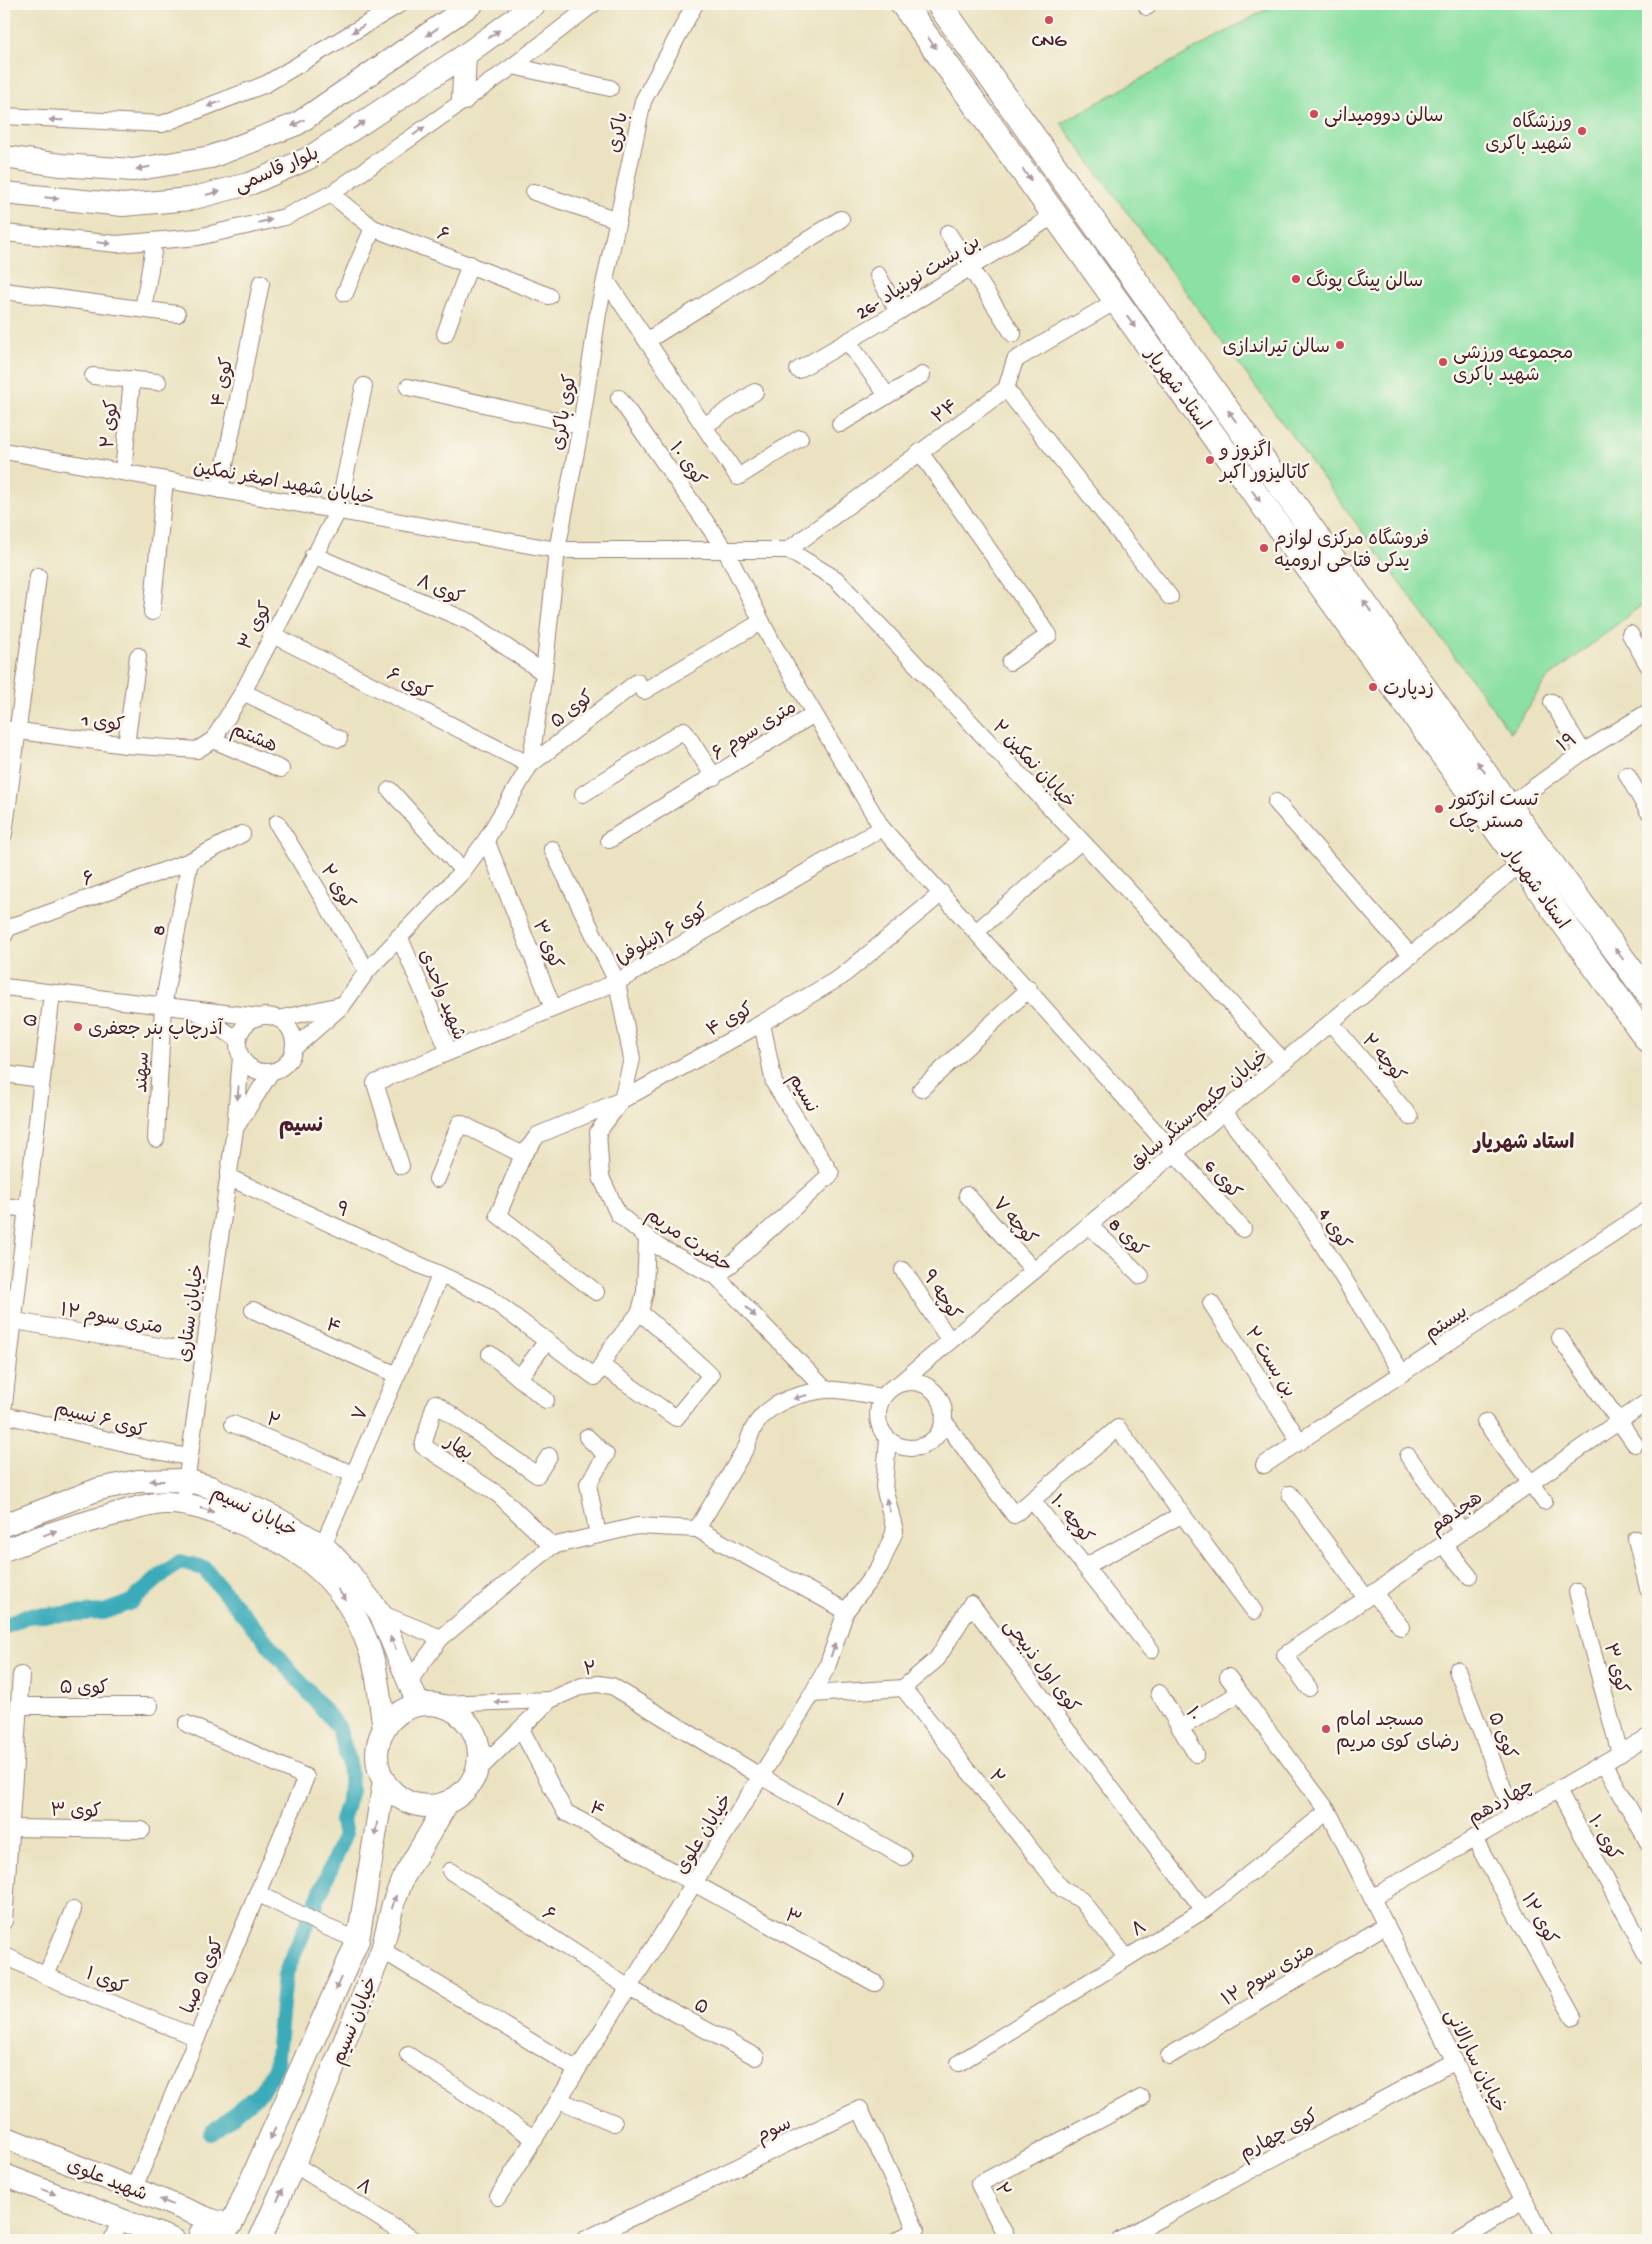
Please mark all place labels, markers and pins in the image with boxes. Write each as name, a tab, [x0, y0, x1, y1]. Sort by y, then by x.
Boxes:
marker: CNG	[1043, 14, 1055, 26]
place label: CNG	[1032, 31, 1067, 54]
place label: سالن دوومیدانی	[1324, 106, 1444, 129]
marker: سالن دوومیدانی	[1308, 108, 1320, 120]
place label: ورزشگاه شهید باکری	[1485, 110, 1572, 157]
marker: ورزشگاه شهید باکری	[1576, 125, 1588, 137]
place label: سالن پینگ پونگ	[1306, 269, 1423, 294]
marker: سالن پینگ پونگ	[1290, 273, 1302, 285]
place label: سالن تیراندازی	[1223, 337, 1330, 360]
marker: سالن تیراندازی	[1334, 339, 1346, 351]
place label: مجموعه ورزشی شهید باکری	[1453, 343, 1573, 388]
marker: مجموعه ورزشی شهید باکری	[1437, 356, 1449, 368]
place label: اگزوز و کاتالیزور اکبر	[1218, 439, 1310, 486]
marker: اگزوز و کاتالیزور اکبر	[1204, 454, 1216, 466]
place label: فروشگاه مرکزی لوازم یدکی فتاحی ارومیه	[1274, 527, 1429, 574]
marker: فروشگاه مرکزی لوازم یدکی فتاحی ارومیه	[1258, 542, 1270, 554]
place label: زدپارت	[1383, 679, 1434, 702]
marker: زدپارت	[1367, 681, 1379, 693]
place label: تست انژکتور مستر چک	[1448, 790, 1539, 835]
marker: تست انژکتور مستر چک	[1433, 803, 1445, 815]
place label: آذرچاپ بنر جعفری	[88, 1017, 224, 1042]
marker: آذرچاپ بنر جعفری	[72, 1021, 84, 1033]
place label: مسجد امام رضای کوی مریم	[1336, 1710, 1459, 1755]
marker: مسجد امام رضای کوی مریم	[1320, 1723, 1332, 1735]

